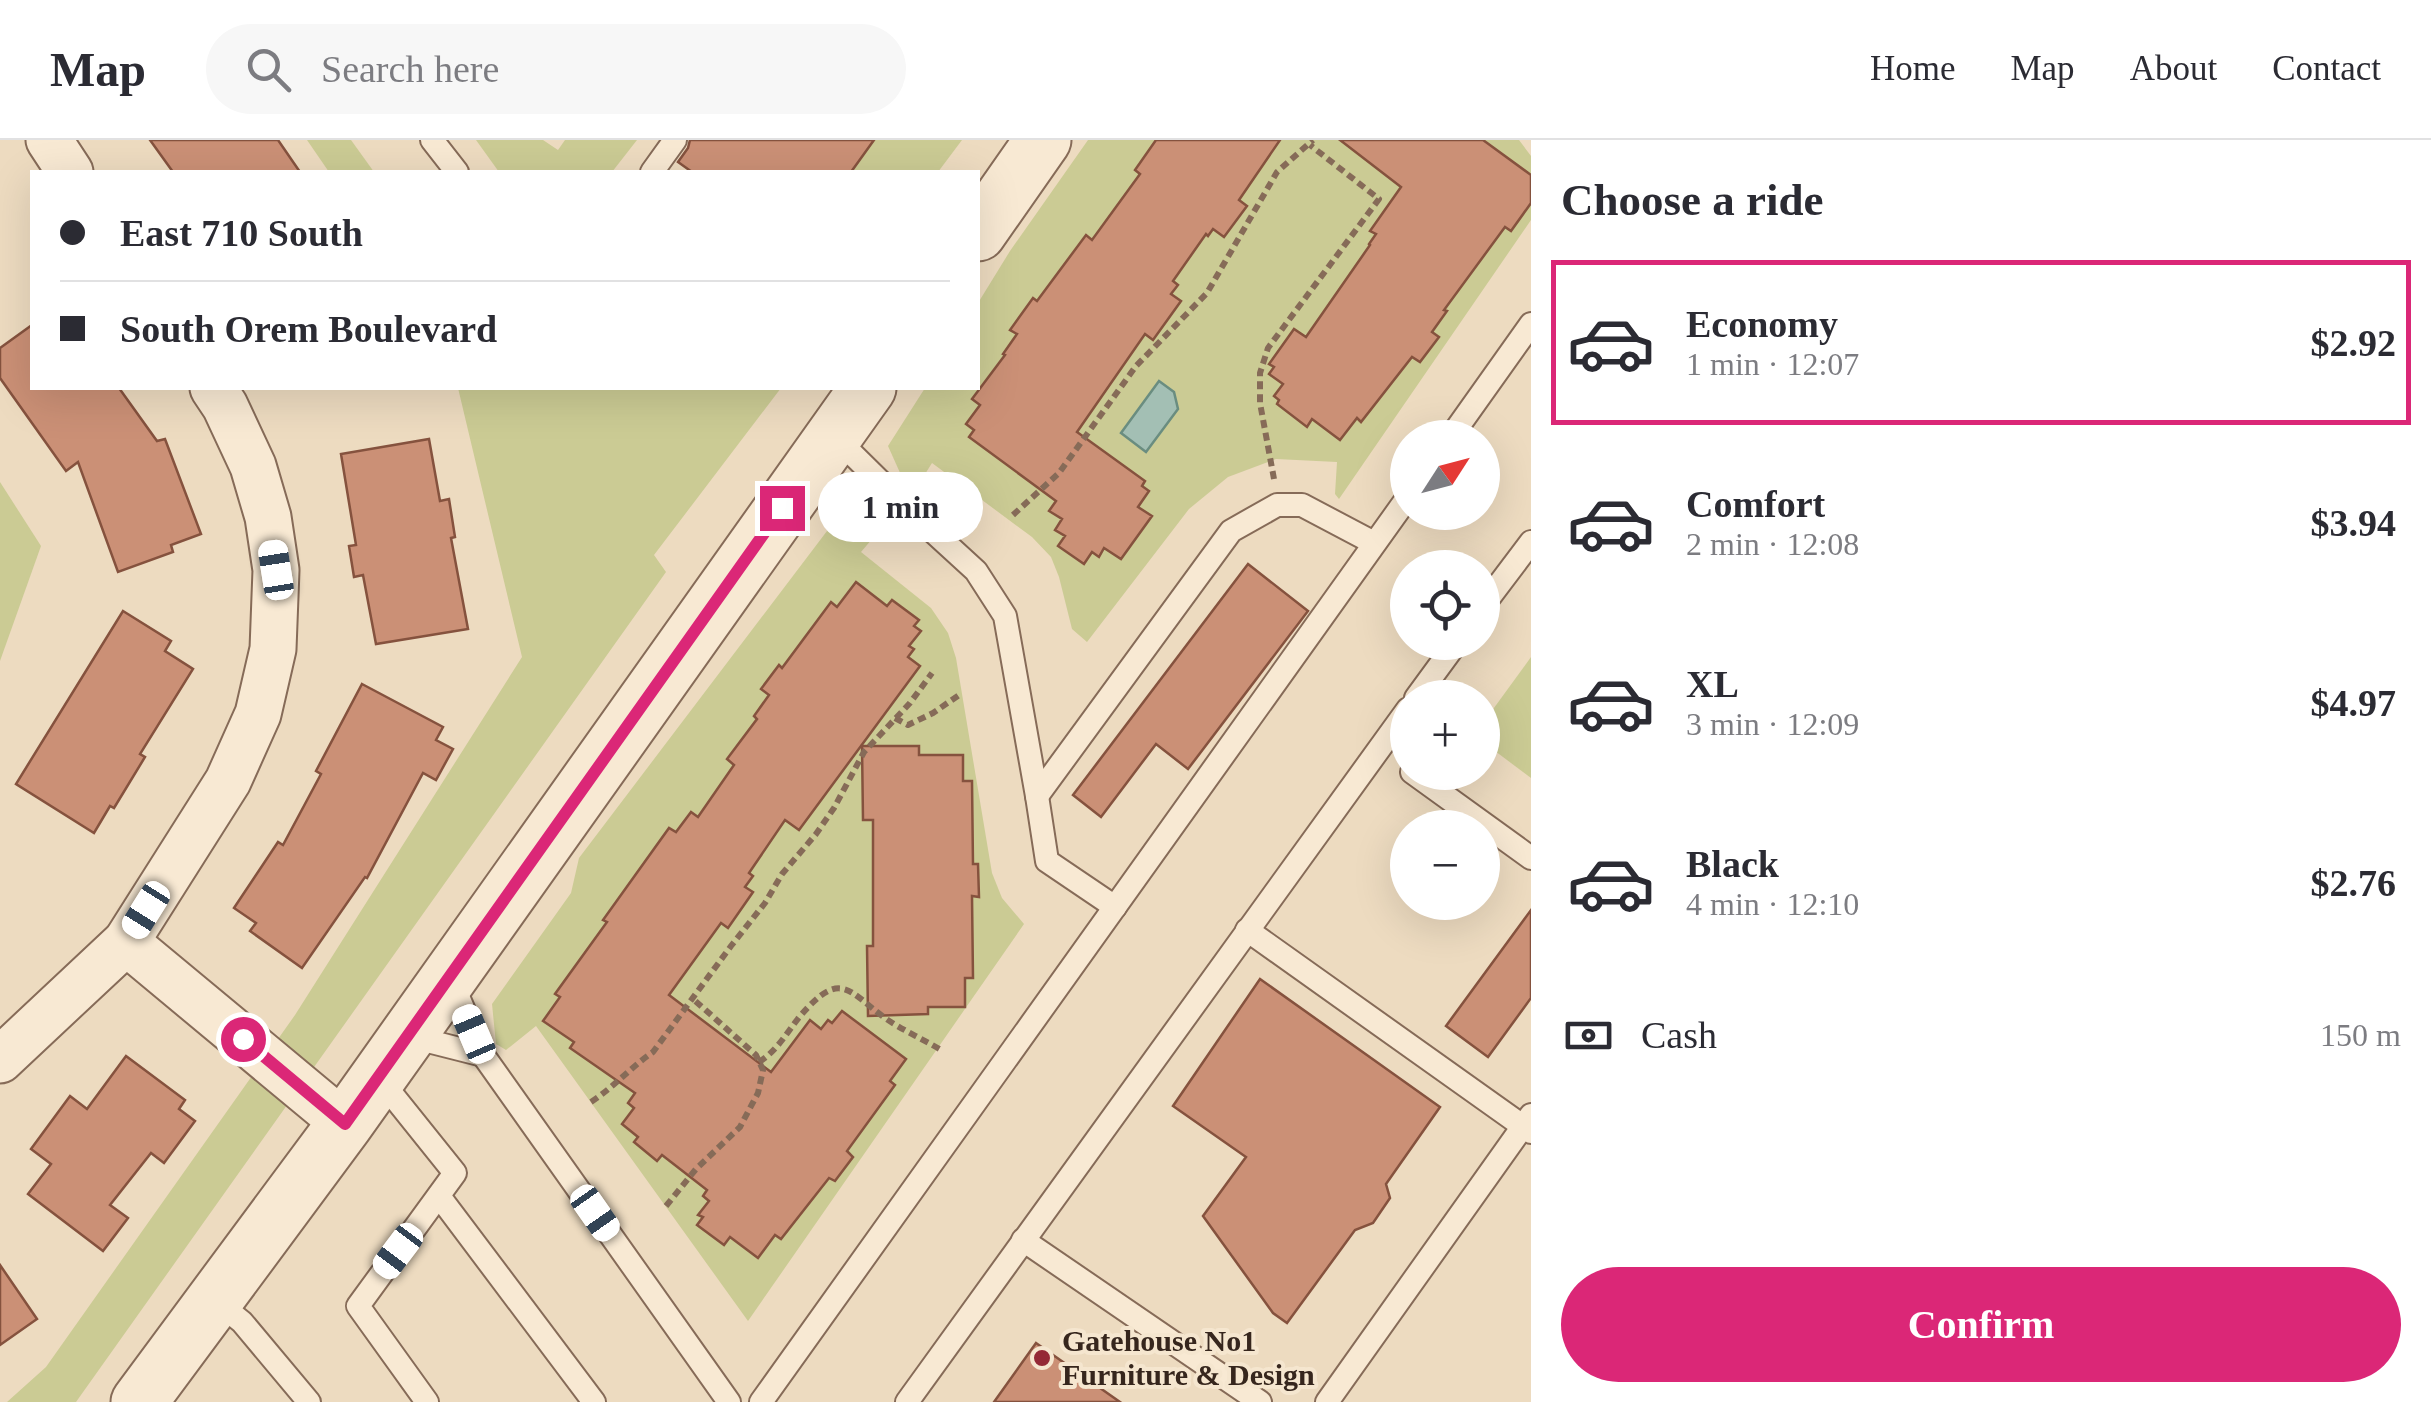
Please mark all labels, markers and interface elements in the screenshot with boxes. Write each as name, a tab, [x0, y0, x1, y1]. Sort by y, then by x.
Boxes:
search box	[206, 24, 906, 114]
icon: search	[241, 42, 296, 97]
text: Map	[50, 43, 146, 96]
text: Search here	[321, 48, 499, 90]
text: Home	[1870, 49, 1955, 88]
text: Map	[2010, 49, 2075, 88]
text: About	[2130, 49, 2217, 88]
text: Contact	[2272, 49, 2381, 88]
text: Choose a ride	[1561, 175, 1824, 225]
text: East 710 South	[120, 212, 363, 254]
icon: car	[1566, 298, 1656, 388]
text: Economy	[1686, 303, 1838, 345]
text: South Orem Boulevard	[120, 308, 497, 350]
text: $2.92	[2311, 322, 2396, 364]
text: 1 min · 12:07	[1686, 346, 1859, 382]
north arrow	[1390, 420, 1500, 530]
map controls	[1390, 420, 1500, 920]
callout: 1 min	[817, 473, 982, 543]
icon: car	[1566, 478, 1656, 568]
text: Comfort	[1686, 483, 1825, 525]
route end	[760, 486, 805, 531]
text: 1 min	[862, 489, 939, 525]
text: $3.94	[2311, 502, 2396, 544]
text: 2 min · 12:08	[1686, 526, 1859, 562]
car	[256, 538, 296, 602]
button: locate	[1390, 550, 1500, 660]
icon: car	[1566, 658, 1656, 748]
text: XL	[1686, 663, 1739, 705]
button: +	[1390, 680, 1500, 790]
text: $4.97	[2311, 682, 2396, 724]
text: 3 min · 12:09	[1686, 706, 1859, 742]
button: −	[1390, 810, 1500, 920]
icon: car	[1566, 838, 1656, 928]
text: Black	[1686, 843, 1779, 885]
text: $2.76	[2311, 862, 2396, 904]
car	[117, 877, 175, 943]
text: 4 min · 12:10	[1686, 886, 1859, 922]
car	[448, 1001, 500, 1067]
icon: cash	[1561, 1008, 1616, 1063]
text: Cash	[1641, 1014, 1717, 1056]
route start	[221, 1017, 266, 1062]
text: 150 m	[2320, 1017, 2401, 1053]
car	[566, 1180, 624, 1246]
car	[368, 1218, 428, 1284]
button: Confirm	[1561, 1267, 2401, 1382]
place label: Gatehouse No1 Furniture & Design	[1062, 1324, 1315, 1391]
marker: Gatehouse No1 Furniture & Design	[1031, 1347, 1053, 1369]

